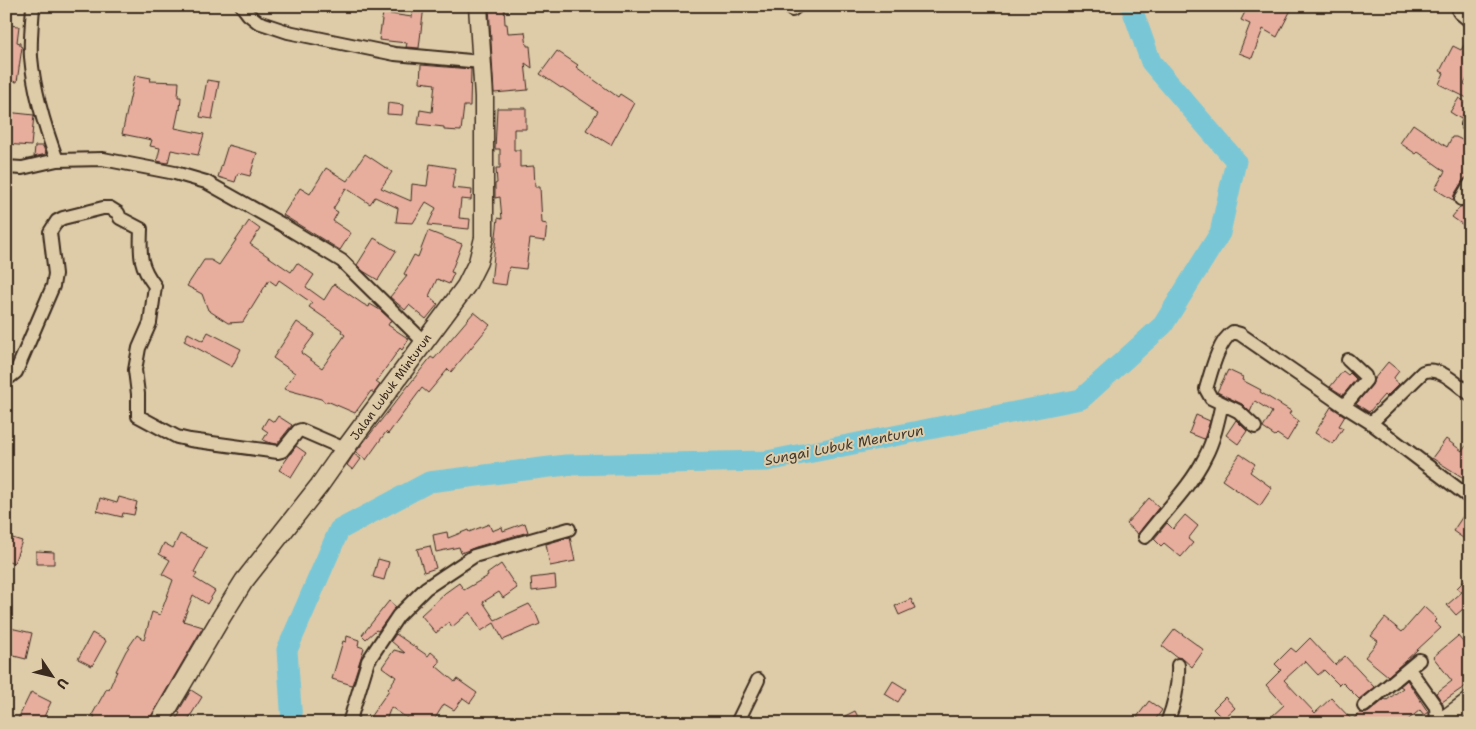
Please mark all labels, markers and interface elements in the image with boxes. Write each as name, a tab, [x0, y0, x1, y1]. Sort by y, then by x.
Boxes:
street label: Jalan Lubuk Minturun	[347, 330, 435, 444]
water label: Sungai Lubuk Menturun	[763, 421, 925, 469]
north arrow	[28, 652, 78, 702]
text: U	[53, 674, 73, 693]

